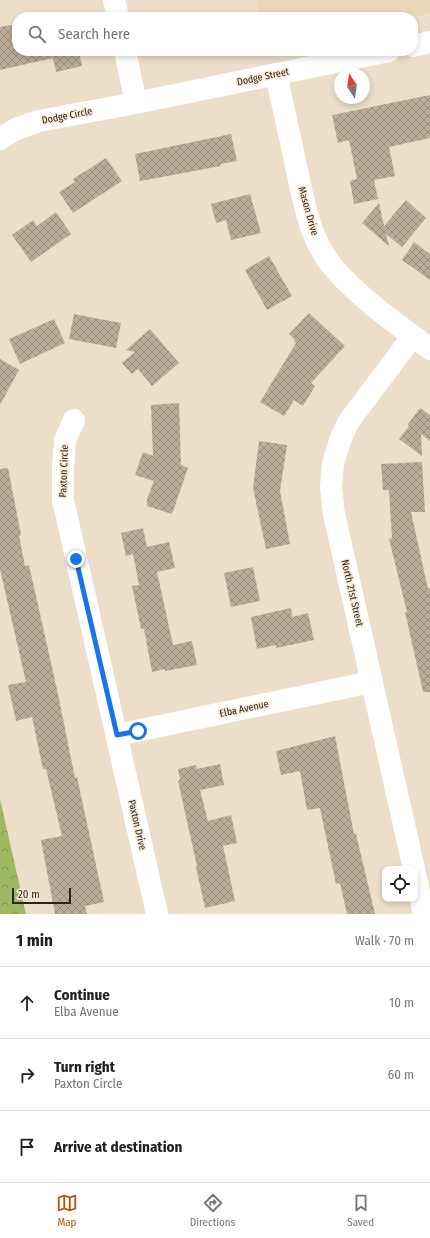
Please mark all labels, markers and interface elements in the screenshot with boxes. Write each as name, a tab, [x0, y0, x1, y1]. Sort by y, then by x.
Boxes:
search box	[12, 12, 418, 56]
icon: search	[26, 23, 48, 45]
text: Search here	[58, 25, 130, 43]
street label: Dodge Street	[236, 65, 291, 88]
north arrow	[334, 68, 370, 104]
street label: Dodge Circle	[41, 105, 93, 127]
street label: Mason Drive	[295, 185, 321, 237]
street label: Paxton Circle	[57, 444, 71, 498]
route end	[67, 550, 85, 568]
street label: North 21st Street	[338, 558, 366, 628]
street label: Elba Avenue	[218, 698, 270, 720]
route start	[129, 722, 147, 740]
street label: Paxton Drive	[125, 799, 149, 851]
map controls	[382, 866, 418, 902]
button: locate	[382, 866, 418, 902]
scale bar	[12, 886, 71, 905]
text: 20 m	[18, 888, 40, 901]
text: 1 min	[16, 930, 53, 951]
text: Walk · 70 m	[355, 933, 414, 948]
text: Continue	[54, 986, 110, 1004]
icon: ahead	[16, 992, 38, 1014]
text: 10 m	[389, 995, 414, 1010]
text: Elba Avenue	[54, 1004, 119, 1019]
text: Turn right	[54, 1058, 115, 1076]
icon: right	[16, 1064, 38, 1086]
text: 60 m	[388, 1067, 414, 1082]
text: Paxton Circle	[54, 1076, 122, 1091]
icon: arrive	[16, 1136, 38, 1158]
text: Arrive at destination	[54, 1138, 182, 1156]
tab: Map	[56, 1192, 78, 1229]
tab: Directions	[190, 1192, 235, 1229]
tab: Saved	[347, 1192, 374, 1229]

